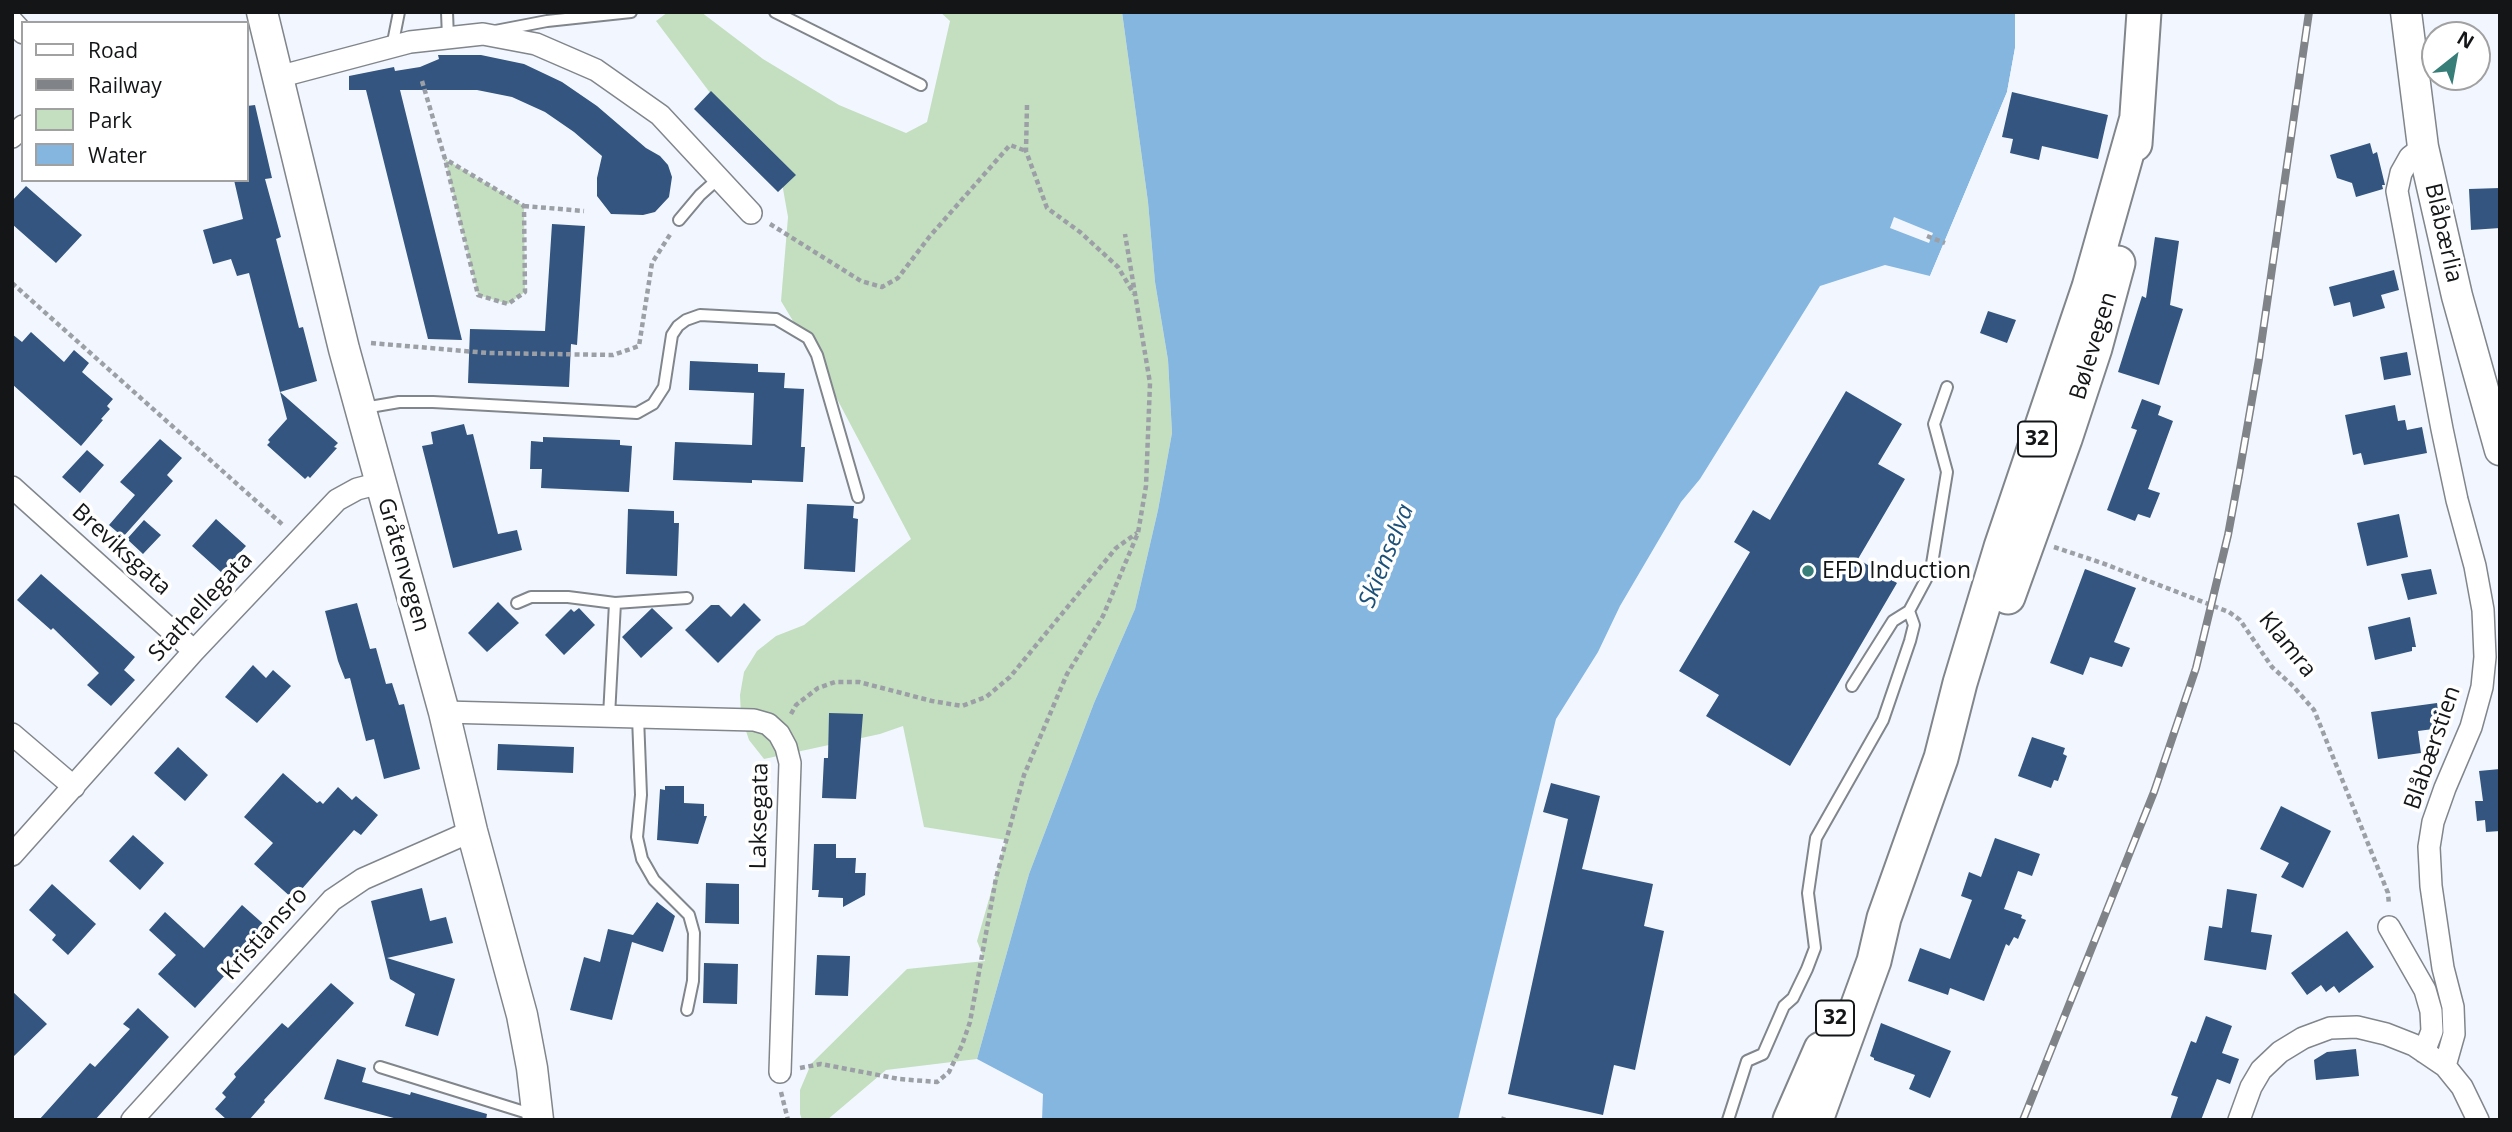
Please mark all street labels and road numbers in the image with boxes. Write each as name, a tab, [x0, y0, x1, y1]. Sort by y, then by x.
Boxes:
street label: Blåbærlia	[2418, 181, 2468, 285]
street label: Bølevegen	[2065, 289, 2123, 403]
road number: 32	[2018, 422, 2056, 457]
street label: Gråtenvegen	[371, 495, 435, 635]
street label: Breviksgata	[66, 498, 176, 602]
street label: Stathellegata	[143, 547, 259, 667]
street label: Klamra	[2252, 607, 2322, 683]
street label: Blåbærstien	[2399, 683, 2467, 813]
street label: Laksegata	[745, 762, 775, 870]
street label: Kristiansro	[216, 882, 314, 986]
road number: 32	[1816, 1000, 1854, 1036]

